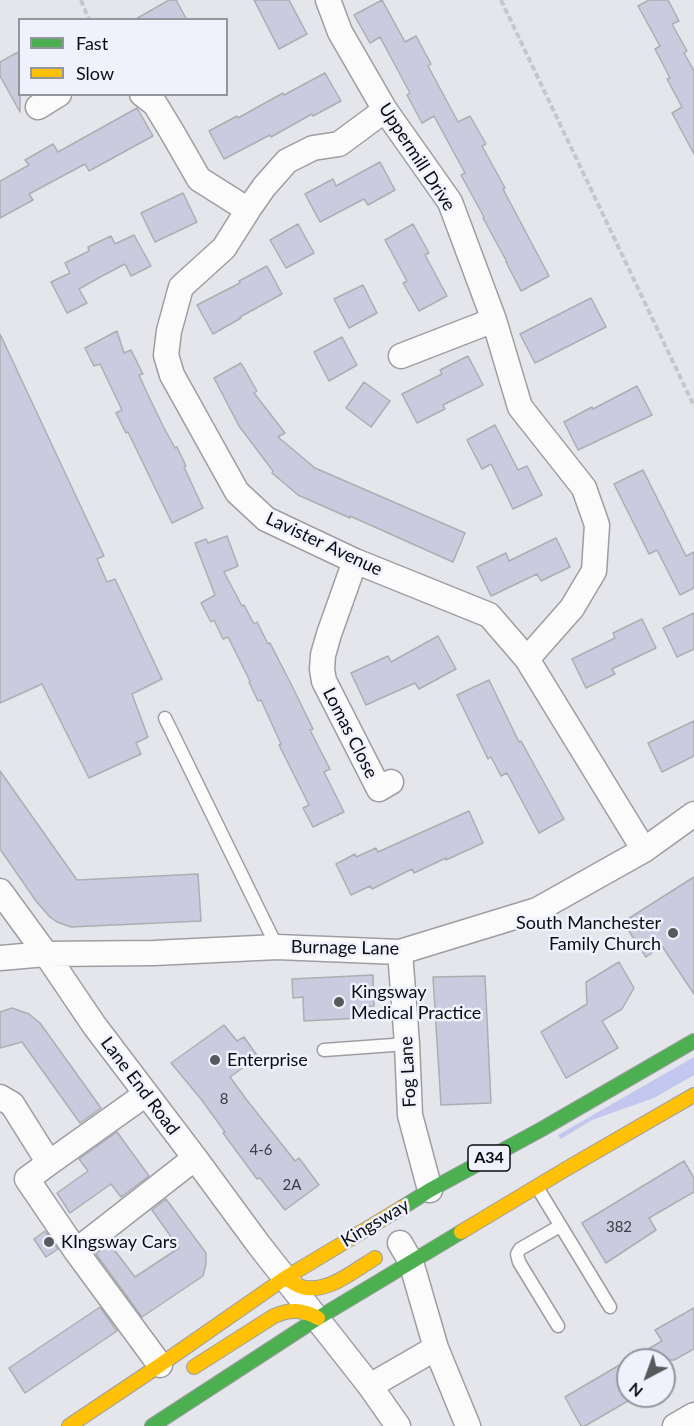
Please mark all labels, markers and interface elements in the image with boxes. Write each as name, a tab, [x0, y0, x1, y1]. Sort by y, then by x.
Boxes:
legend	[18, 18, 228, 96]
text: Fast	[76, 32, 108, 54]
text: Slow	[76, 62, 114, 84]
street label: Uppermill Drive	[374, 99, 460, 215]
street label: Lavister Avenue	[262, 508, 386, 580]
street label: Lomas Close	[318, 684, 382, 782]
place label: South Manchester Family Church	[516, 912, 661, 954]
marker: South Manchester Family Church	[666, 926, 680, 940]
street label: Burnage Lane	[291, 936, 399, 960]
place label: Kingsway Medical Practice	[351, 981, 481, 1024]
marker: Kingsway Medical Practice	[332, 995, 346, 1009]
street label: Lane End Road	[96, 1033, 184, 1139]
street label: Fog Lane	[395, 1036, 421, 1108]
place label: Enterprise	[227, 1049, 308, 1071]
marker: Enterprise	[208, 1053, 222, 1067]
house number: 8	[220, 1090, 228, 1108]
house number: 4-6	[250, 1141, 272, 1159]
road number: A34	[468, 1145, 510, 1171]
house number: 2A	[283, 1176, 301, 1194]
street label: Kingsway	[337, 1194, 413, 1252]
house number: 382	[606, 1218, 632, 1236]
place label: KIngsway Cars	[61, 1231, 177, 1253]
marker: KIngsway Cars	[42, 1235, 56, 1249]
north arrow	[616, 1348, 676, 1408]
text: N	[624, 1379, 646, 1402]

